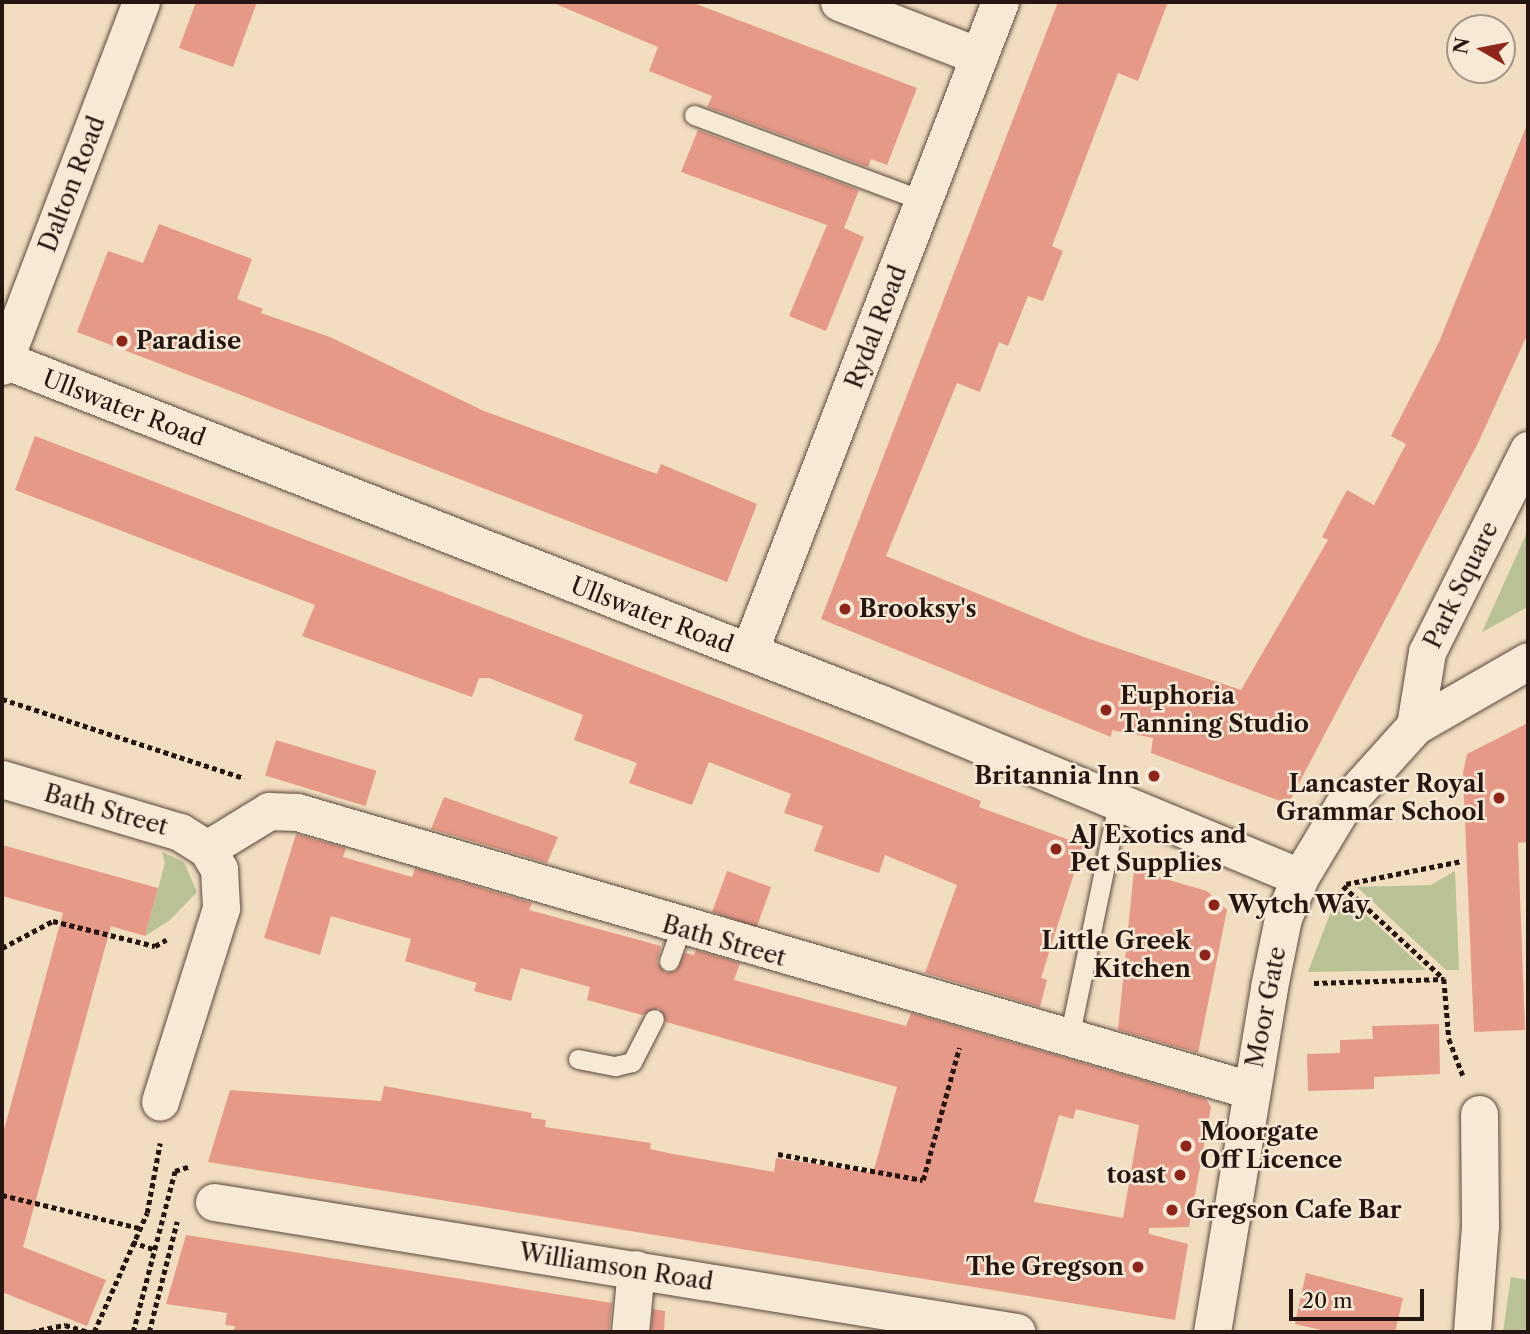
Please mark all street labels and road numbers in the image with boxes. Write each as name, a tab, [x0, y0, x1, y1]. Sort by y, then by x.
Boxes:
street label: Dalton Road	[33, 112, 111, 256]
street label: Rydal Road	[839, 261, 913, 393]
street label: Ullswater Road	[38, 364, 210, 452]
street label: Park Square	[1418, 517, 1504, 653]
street label: Ullswater Road	[566, 571, 738, 659]
street label: Bath Street	[41, 779, 171, 841]
street label: Bath Street	[659, 910, 789, 972]
street label: Moor Gate	[1240, 944, 1292, 1070]
street label: Williamson Road	[517, 1237, 715, 1297]

